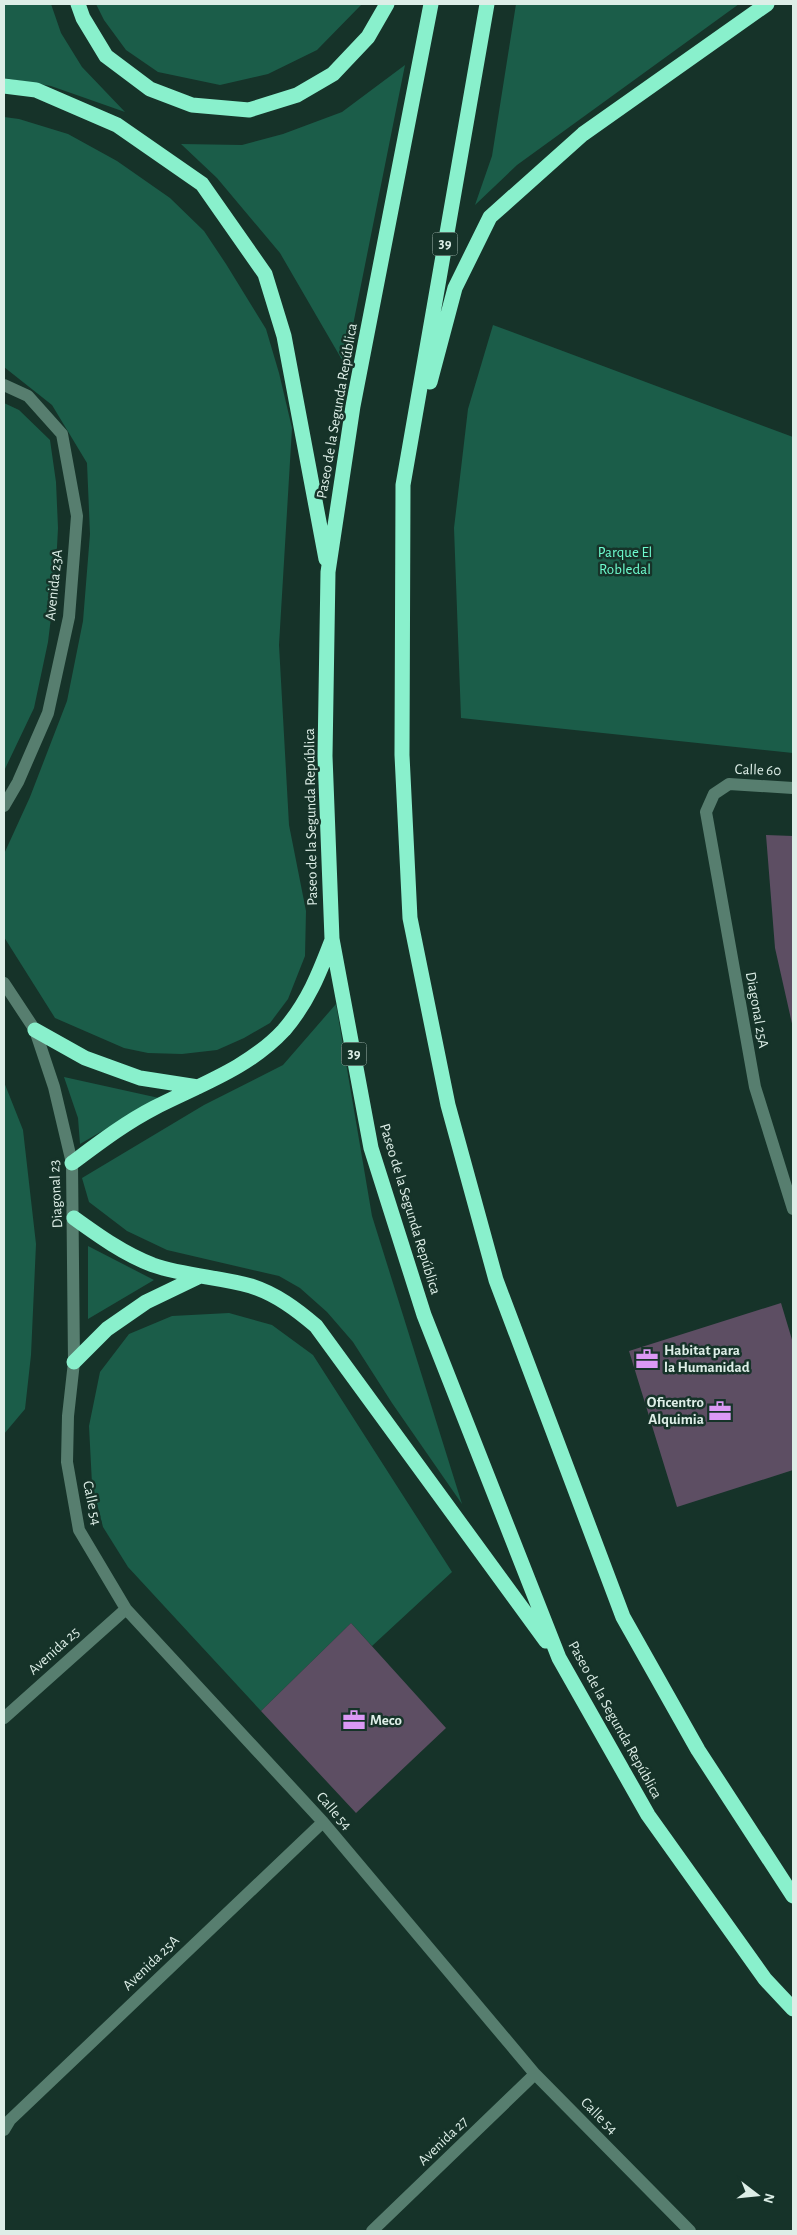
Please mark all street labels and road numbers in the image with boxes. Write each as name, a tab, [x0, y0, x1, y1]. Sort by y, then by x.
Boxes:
road number: 39	[432, 232, 458, 255]
street label: Paseo de la Segunda República	[314, 322, 360, 500]
street label: Avenida 23A	[43, 548, 65, 621]
street label: Paseo de la Segunda República	[302, 728, 320, 906]
street label: Calle 60	[734, 762, 782, 778]
street label: Diagonal 25A	[743, 971, 771, 1050]
road number: 39	[342, 1042, 366, 1066]
street label: Paseo de la Segunda República	[377, 1122, 443, 1296]
street label: Diagonal 23	[47, 1159, 65, 1229]
street label: Calle 54	[80, 1479, 104, 1527]
street label: Avenida 25	[26, 1624, 82, 1678]
street label: Paseo de la Segunda República	[565, 1639, 665, 1801]
street label: Calle 54	[314, 1789, 354, 1833]
street label: Avenida 25A	[120, 1932, 182, 1993]
street label: Calle 54	[578, 2095, 620, 2137]
street label: Avenida 27	[415, 2114, 471, 2168]

